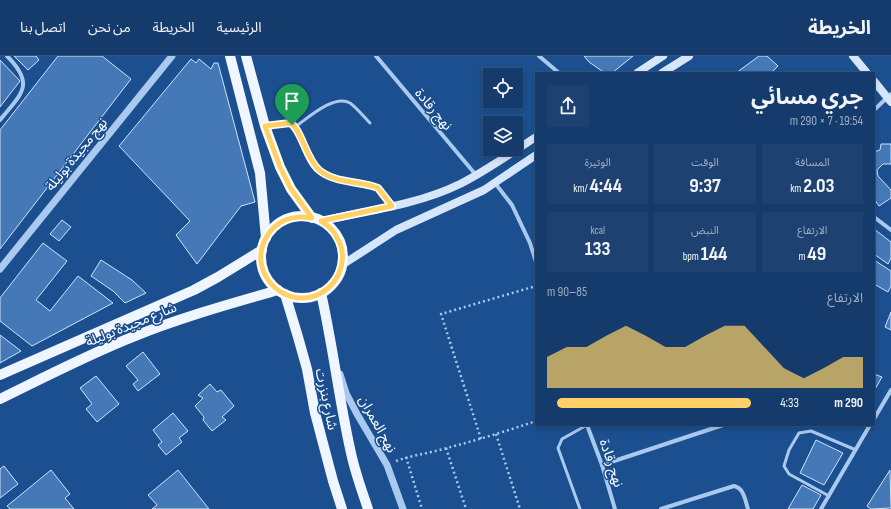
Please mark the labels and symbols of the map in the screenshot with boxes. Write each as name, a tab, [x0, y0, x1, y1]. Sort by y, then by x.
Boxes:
pin	[275, 84, 309, 125]
street label: نهج رقادة	[410, 85, 456, 135]
street label: نهج مجيدة بوليلة	[42, 114, 113, 196]
street label: شارع مجيدة بوليلة	[83, 298, 180, 352]
street label: شارع بنزرت	[310, 367, 341, 432]
street label: نهج العمران	[353, 393, 400, 457]
street label: نهج رقادة	[594, 437, 627, 490]

